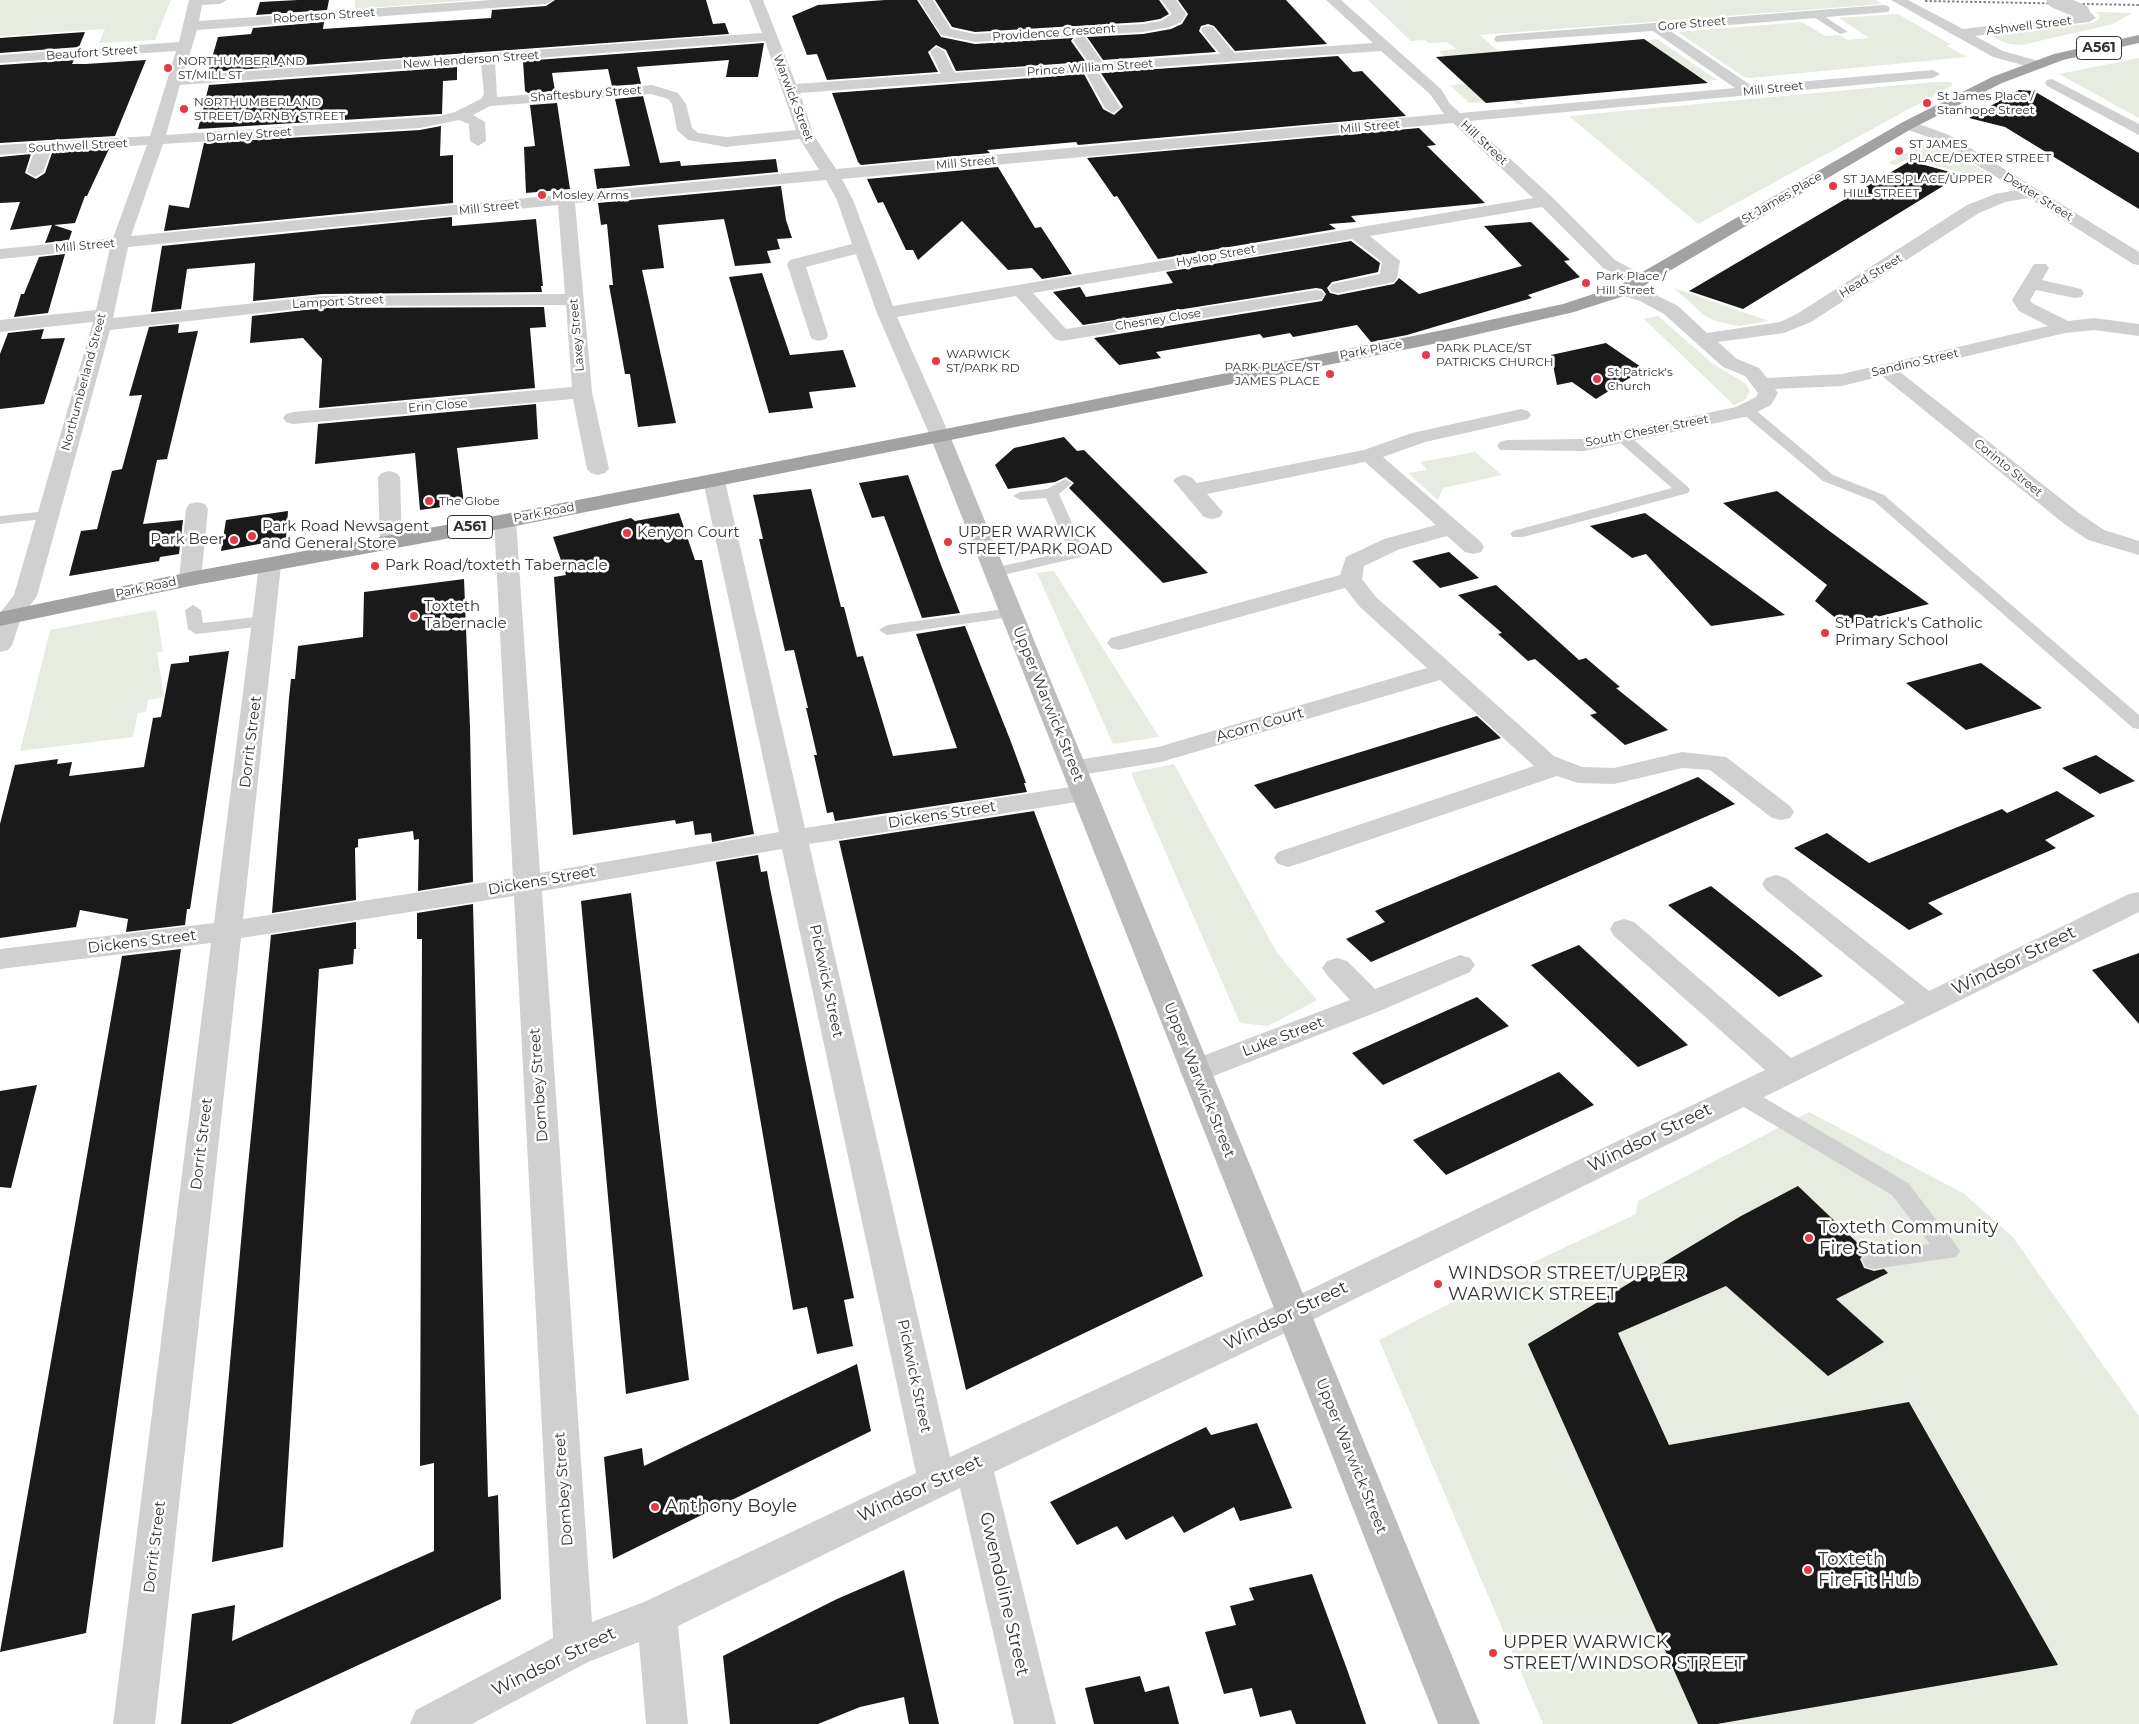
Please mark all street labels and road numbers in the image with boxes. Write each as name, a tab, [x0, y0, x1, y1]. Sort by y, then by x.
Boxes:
street label: Robertson Street	[272, 5, 376, 27]
street label: Gore Street	[1657, 14, 1727, 34]
street label: Ashwell Street	[1985, 14, 2073, 38]
street label: Providence Crescent	[992, 22, 1116, 44]
road number: A561	[2076, 36, 2122, 59]
street label: Beaufort Street	[46, 43, 138, 63]
street label: New Henderson Street	[402, 48, 540, 72]
street label: Warwick Street	[770, 53, 816, 143]
street label: Prince William Street	[1026, 56, 1154, 80]
street label: Mill Street	[1742, 79, 1804, 99]
street label: Shaftesbury Street	[530, 83, 642, 105]
street label: Mill Street	[1339, 117, 1401, 137]
street label: Hill Street	[1458, 118, 1510, 168]
street label: Darnley Street	[206, 125, 292, 145]
street label: Southwell Street	[28, 136, 128, 156]
street label: Mill Street	[935, 153, 997, 173]
street label: St James Place	[1739, 169, 1825, 227]
street label: Dexter Street	[2000, 170, 2076, 224]
street label: Mill Street	[458, 198, 520, 218]
street label: Mill Street	[54, 236, 116, 256]
street label: Hyslop Street	[1175, 242, 1257, 270]
street label: Head Street	[1837, 251, 1905, 301]
street label: Lamport Street	[292, 292, 384, 312]
street label: Laxey Street	[567, 298, 587, 372]
street label: Chesney Close	[1114, 306, 1202, 334]
street label: Northumberland Street	[59, 311, 109, 453]
street label: Park Place	[1339, 337, 1403, 363]
street label: Sandino Street	[1870, 346, 1960, 380]
street label: Erin Close	[408, 396, 468, 416]
street label: South Chester Street	[1584, 412, 1710, 450]
street label: Corinto Street	[1971, 436, 2045, 500]
street label: Park Road	[512, 500, 576, 526]
road number: A561	[448, 516, 492, 538]
street label: Park Road	[114, 575, 178, 601]
street label: Upper Warwick Street	[1009, 624, 1087, 784]
street label: Dorrit Street	[236, 695, 266, 789]
street label: Acorn Court	[1214, 704, 1306, 746]
street label: Dickens Street	[887, 798, 997, 832]
street label: Dickens Street	[487, 863, 597, 899]
street label: Windsor Street	[1948, 922, 2080, 1000]
street label: Pickwick Street	[805, 923, 847, 1039]
street label: Dickens Street	[87, 926, 197, 958]
street label: Upper Warwick Street	[1160, 1000, 1238, 1160]
street label: Luke Street	[1240, 1013, 1326, 1061]
street label: Dombey Street	[526, 1027, 552, 1143]
street label: Dorrit Street	[187, 1097, 217, 1191]
street label: Windsor Street	[1584, 1099, 1716, 1177]
street label: Windsor Street	[1220, 1277, 1352, 1355]
street label: Pickwick Street	[893, 1318, 935, 1434]
street label: Upper Warwick Street	[1312, 1376, 1390, 1536]
street label: Dombey Street	[551, 1431, 577, 1547]
street label: Windsor Street	[854, 1451, 986, 1527]
street label: Dorrit Street	[140, 1500, 170, 1594]
street label: Gwendoline Street	[975, 1510, 1033, 1678]
street label: Windsor Street	[488, 1623, 620, 1701]

